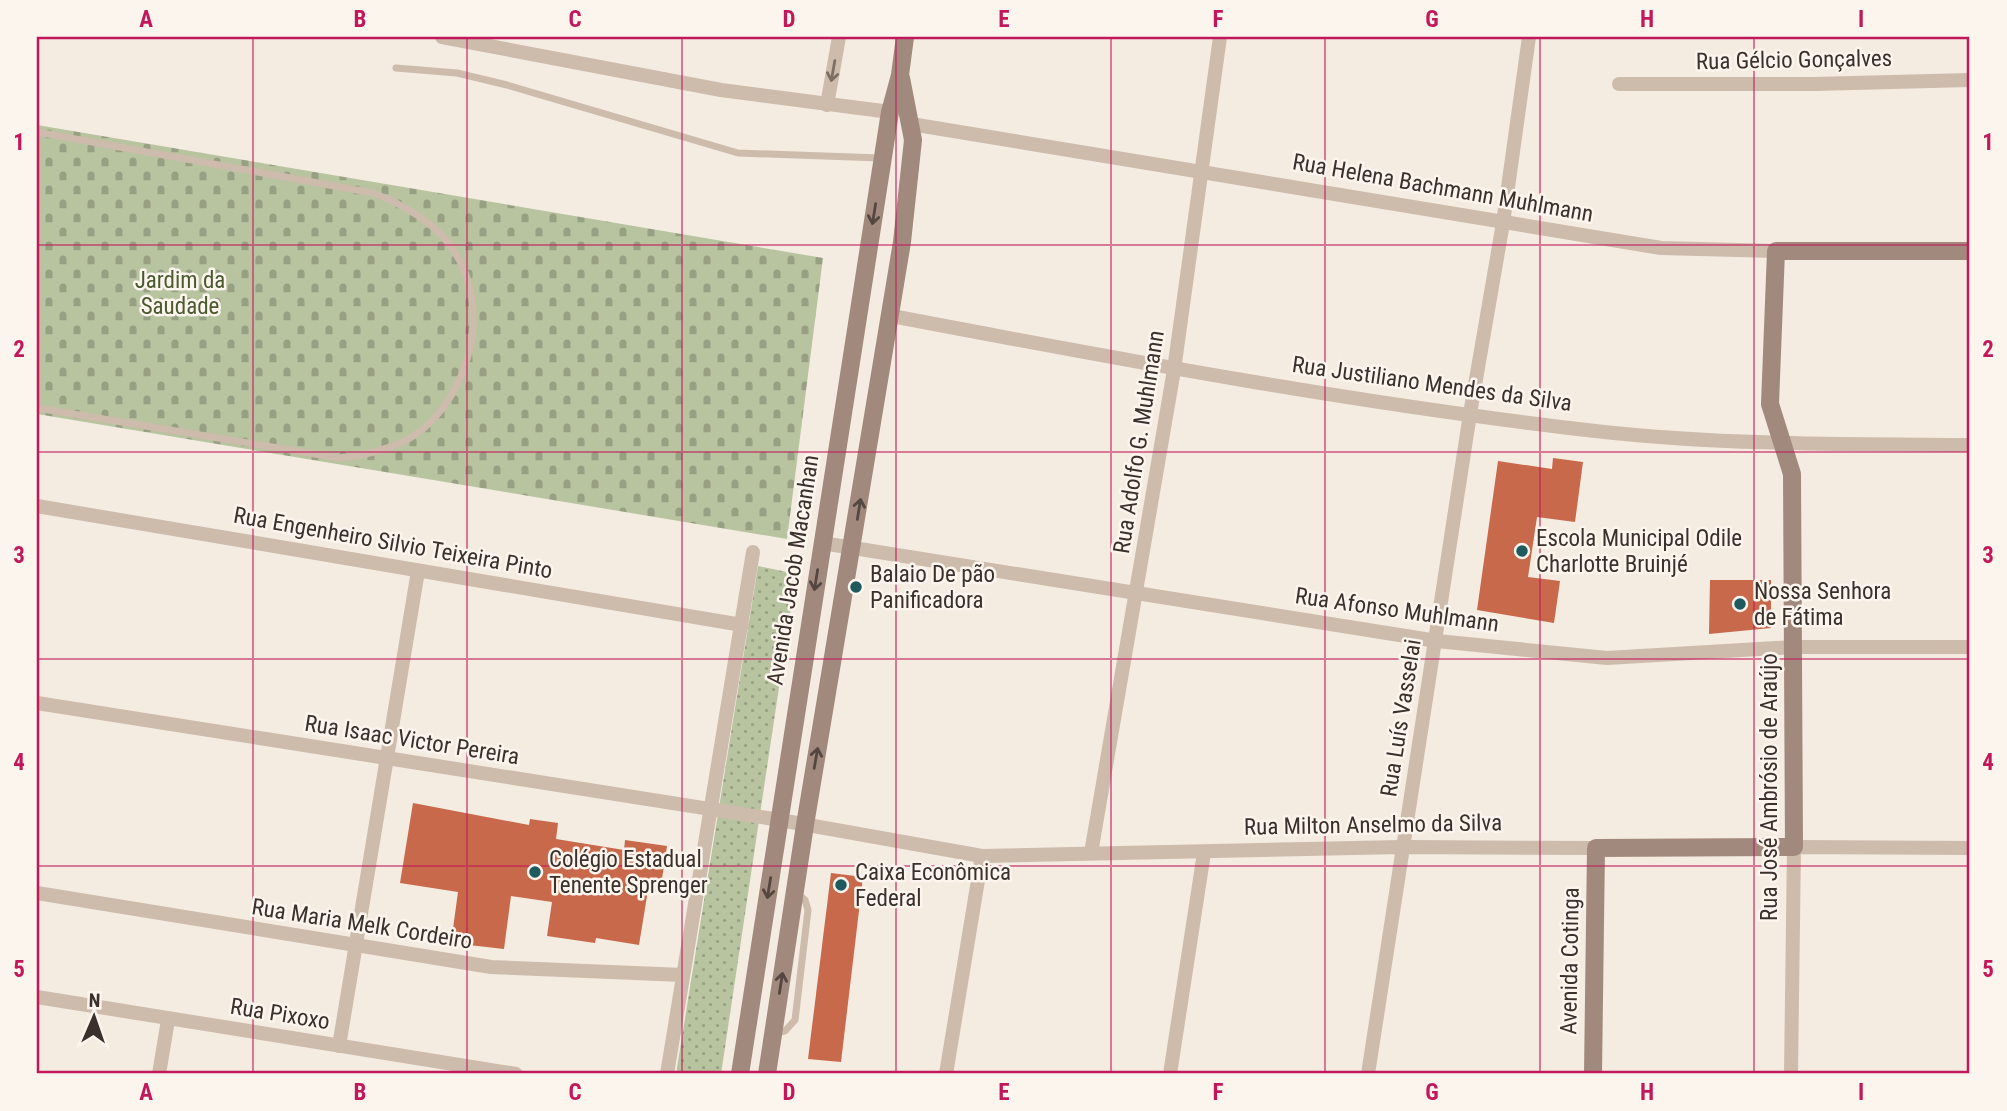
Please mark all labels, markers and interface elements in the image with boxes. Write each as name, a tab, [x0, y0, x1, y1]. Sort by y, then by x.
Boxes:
text: A	[139, 6, 153, 33]
text: B	[354, 6, 366, 33]
text: C	[568, 6, 582, 33]
text: D	[783, 6, 796, 33]
text: E	[998, 6, 1010, 33]
text: F	[1213, 6, 1224, 33]
text: G	[1425, 6, 1439, 33]
text: H	[1640, 6, 1654, 33]
text: I	[1858, 6, 1864, 33]
street label: Rua Gélcio Gonçalves	[1696, 45, 1892, 75]
one-way arrow	[826, 59, 840, 82]
text: 1	[13, 129, 25, 156]
text: 1	[1982, 129, 1994, 156]
street label: Rua Helena Bachmann Muhlmann	[1291, 148, 1595, 228]
one-way arrow	[867, 202, 880, 225]
park label: Jardim da Saudade	[135, 267, 225, 320]
street label: Rua Adolfo G. Muhlmann	[1108, 328, 1170, 556]
text: 2	[13, 336, 25, 363]
text: 2	[1982, 336, 1994, 363]
street label: Rua Justiliano Mendes da Silva	[1290, 351, 1574, 417]
street label: Avenida Jacob Macanhan	[761, 453, 825, 687]
one-way arrow	[853, 499, 866, 521]
street label: Rua Engenheiro Silvio Teixeira Pinto	[232, 502, 554, 584]
place label: Escola Municipal Odile Charlotte Bruinjé	[1536, 525, 1742, 578]
text: 3	[13, 542, 25, 569]
text: 3	[1982, 542, 1994, 569]
marker: Escola Municipal Odile Charlotte Bruinjé	[1514, 543, 1530, 559]
place label: Balaio De pão Panificadora	[870, 561, 995, 614]
one-way arrow	[810, 568, 823, 591]
place label: Nossa Senhora de Fátima	[1754, 578, 1891, 631]
marker: Balaio De pão Panificadora	[848, 579, 864, 595]
street label: Rua Afonso Muhlmann	[1293, 582, 1501, 638]
marker: Nossa Senhora de Fátima	[1732, 596, 1748, 612]
street label: Rua Luís Vasselai	[1375, 637, 1427, 799]
street label: Rua José Ambrósio de Araújo	[1756, 653, 1783, 921]
street label: Rua Isaac Victor Pereira	[303, 710, 521, 770]
one-way arrow	[810, 747, 824, 770]
text: 4	[13, 749, 25, 776]
text: 4	[1982, 749, 1994, 776]
street label: Rua Milton Anselmo da Silva	[1244, 809, 1502, 841]
place label: Colégio Estadual Tenente Sprenger	[549, 846, 708, 899]
place label: Caixa Econômica Federal	[855, 859, 1011, 912]
marker: Colégio Estadual Tenente Sprenger	[527, 864, 543, 880]
one-way arrow	[762, 876, 775, 899]
marker: Caixa Econômica Federal	[833, 877, 849, 893]
street label: Avenida Cotinga	[1555, 887, 1585, 1035]
street label: Rua Maria Melk Cordeiro	[250, 893, 474, 955]
text: 5	[13, 956, 25, 983]
text: 5	[1982, 956, 1994, 983]
one-way arrow	[775, 972, 788, 994]
north arrow	[60, 982, 130, 1052]
text: N	[88, 989, 101, 1012]
street label: Rua Pixoxo	[228, 993, 332, 1035]
text: A	[139, 1079, 153, 1106]
text: B	[354, 1079, 366, 1106]
text: C	[568, 1079, 582, 1106]
text: D	[783, 1079, 796, 1106]
text: E	[998, 1079, 1010, 1106]
text: F	[1213, 1079, 1224, 1106]
text: G	[1425, 1079, 1439, 1106]
text: H	[1640, 1079, 1654, 1106]
text: I	[1858, 1079, 1864, 1106]

